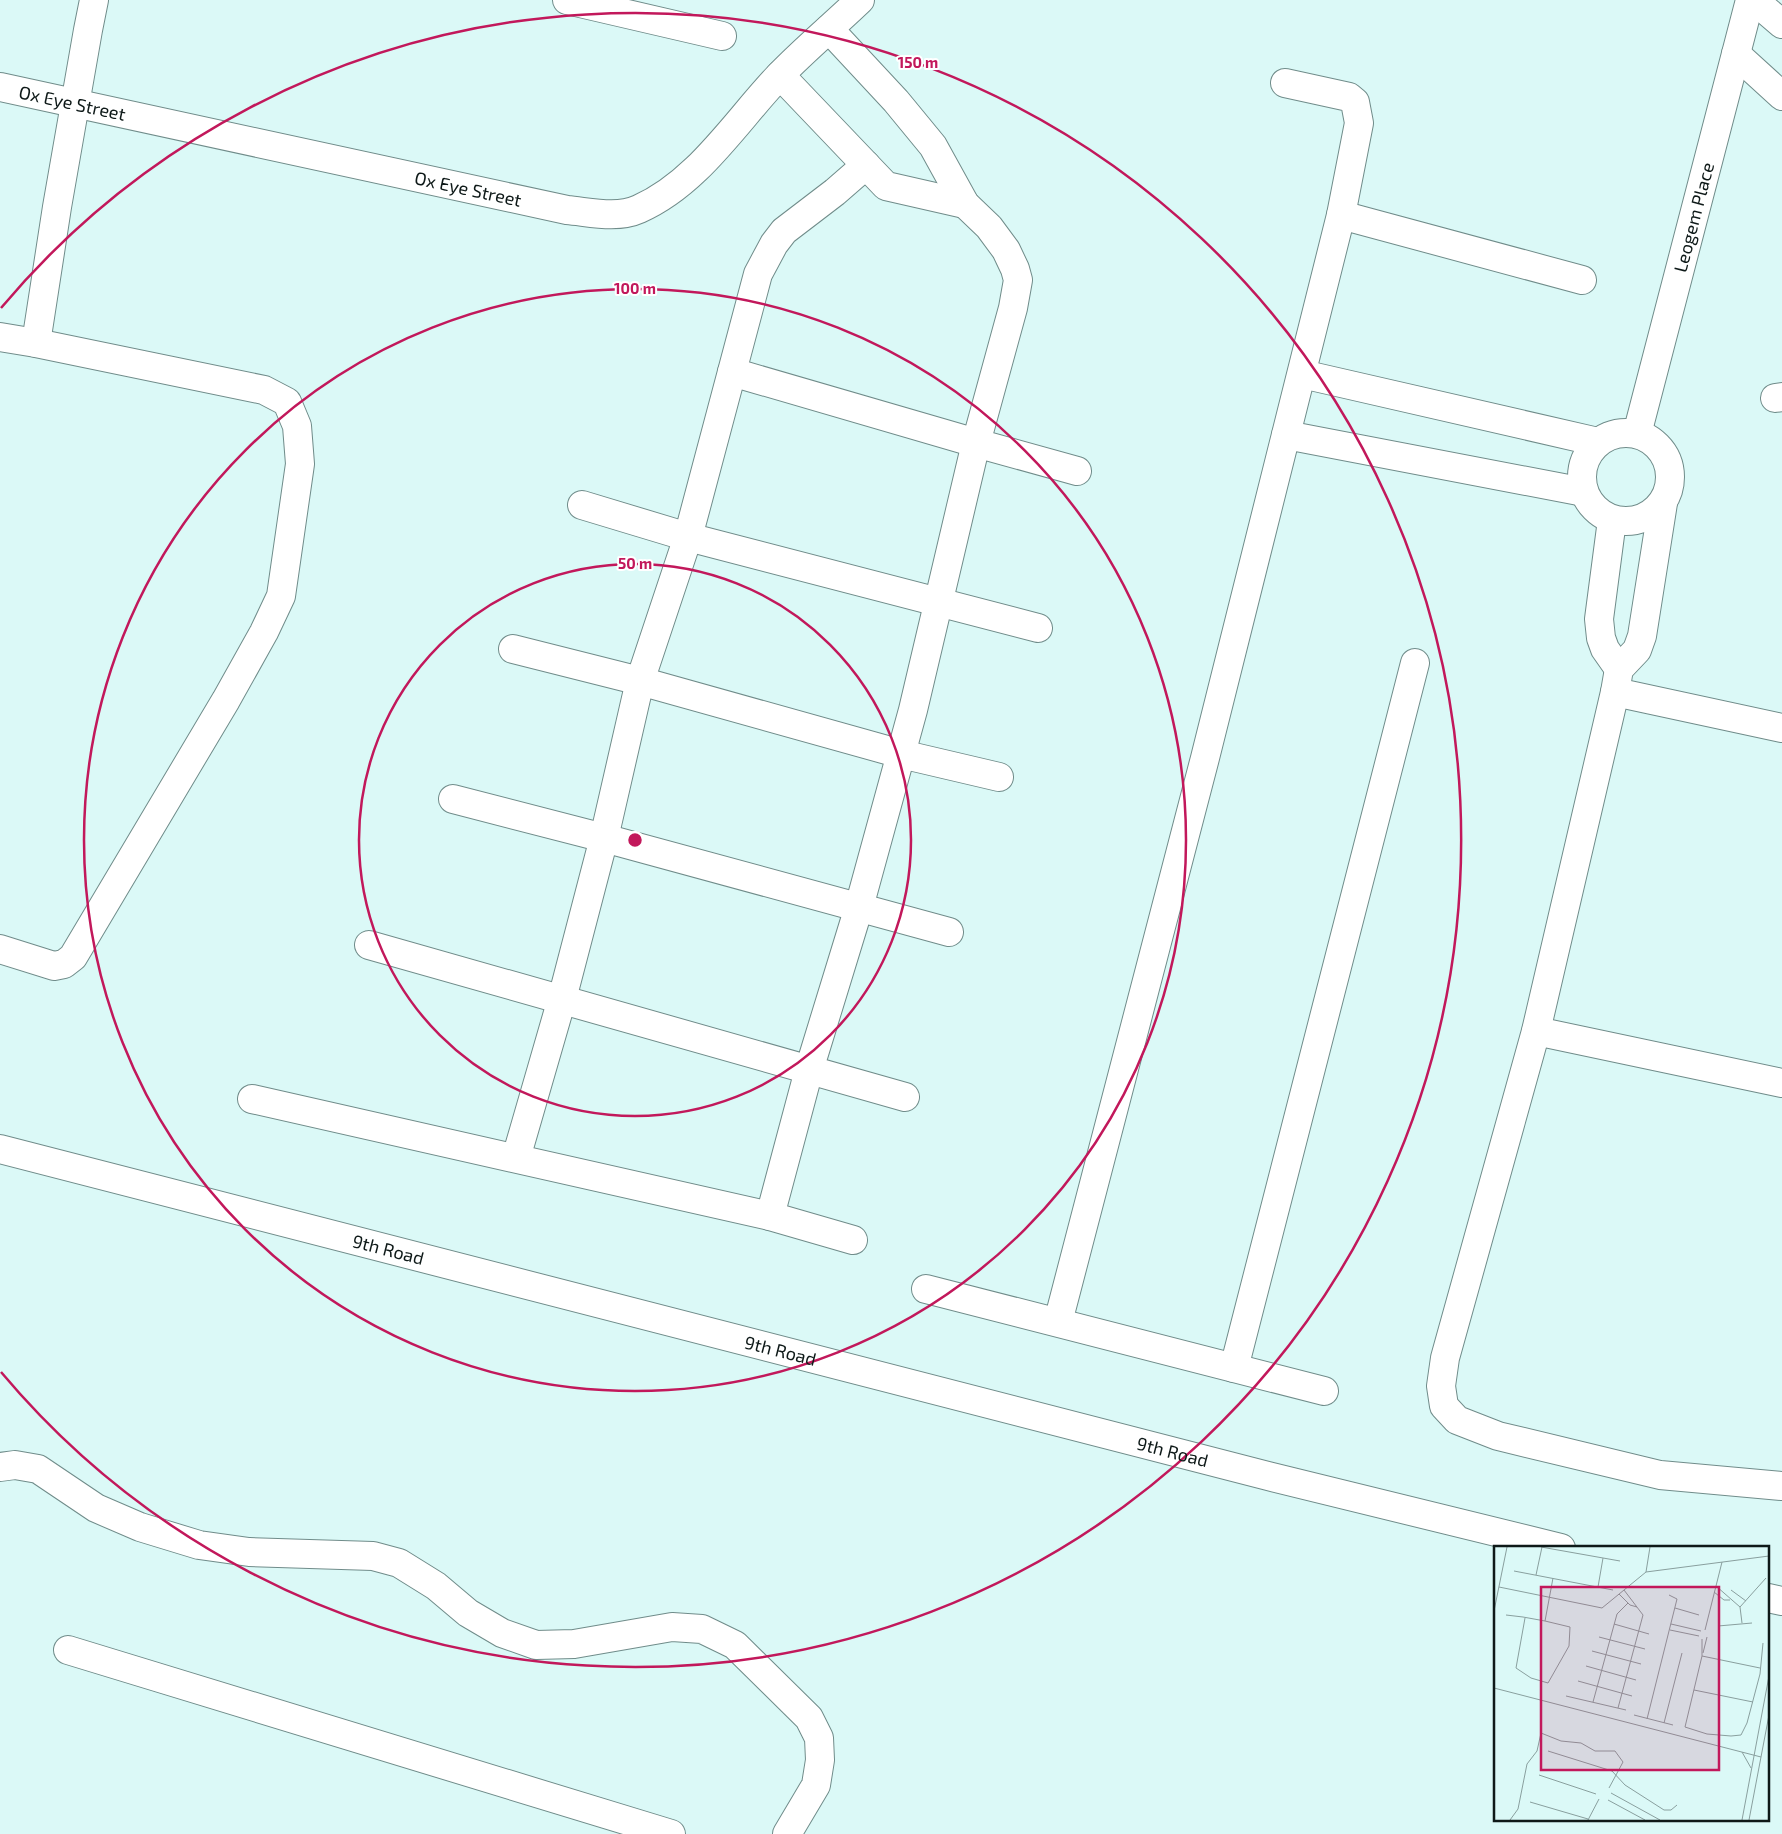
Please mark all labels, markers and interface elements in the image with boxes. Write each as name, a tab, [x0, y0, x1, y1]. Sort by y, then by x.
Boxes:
text: 150 m	[898, 53, 938, 71]
street label: Ox Eye Street	[17, 80, 128, 125]
street label: Leogem Place	[1669, 160, 1718, 275]
street label: Ox Eye Street	[413, 166, 524, 211]
text: 100 m	[614, 279, 656, 297]
text: 50 m	[618, 554, 652, 572]
centre of rings	[626, 831, 644, 849]
street label: 9th Road	[350, 1229, 426, 1269]
street label: 9th Road	[742, 1330, 819, 1370]
street label: 9th Road	[1134, 1432, 1211, 1471]
inset map	[1494, 1546, 1770, 1822]

